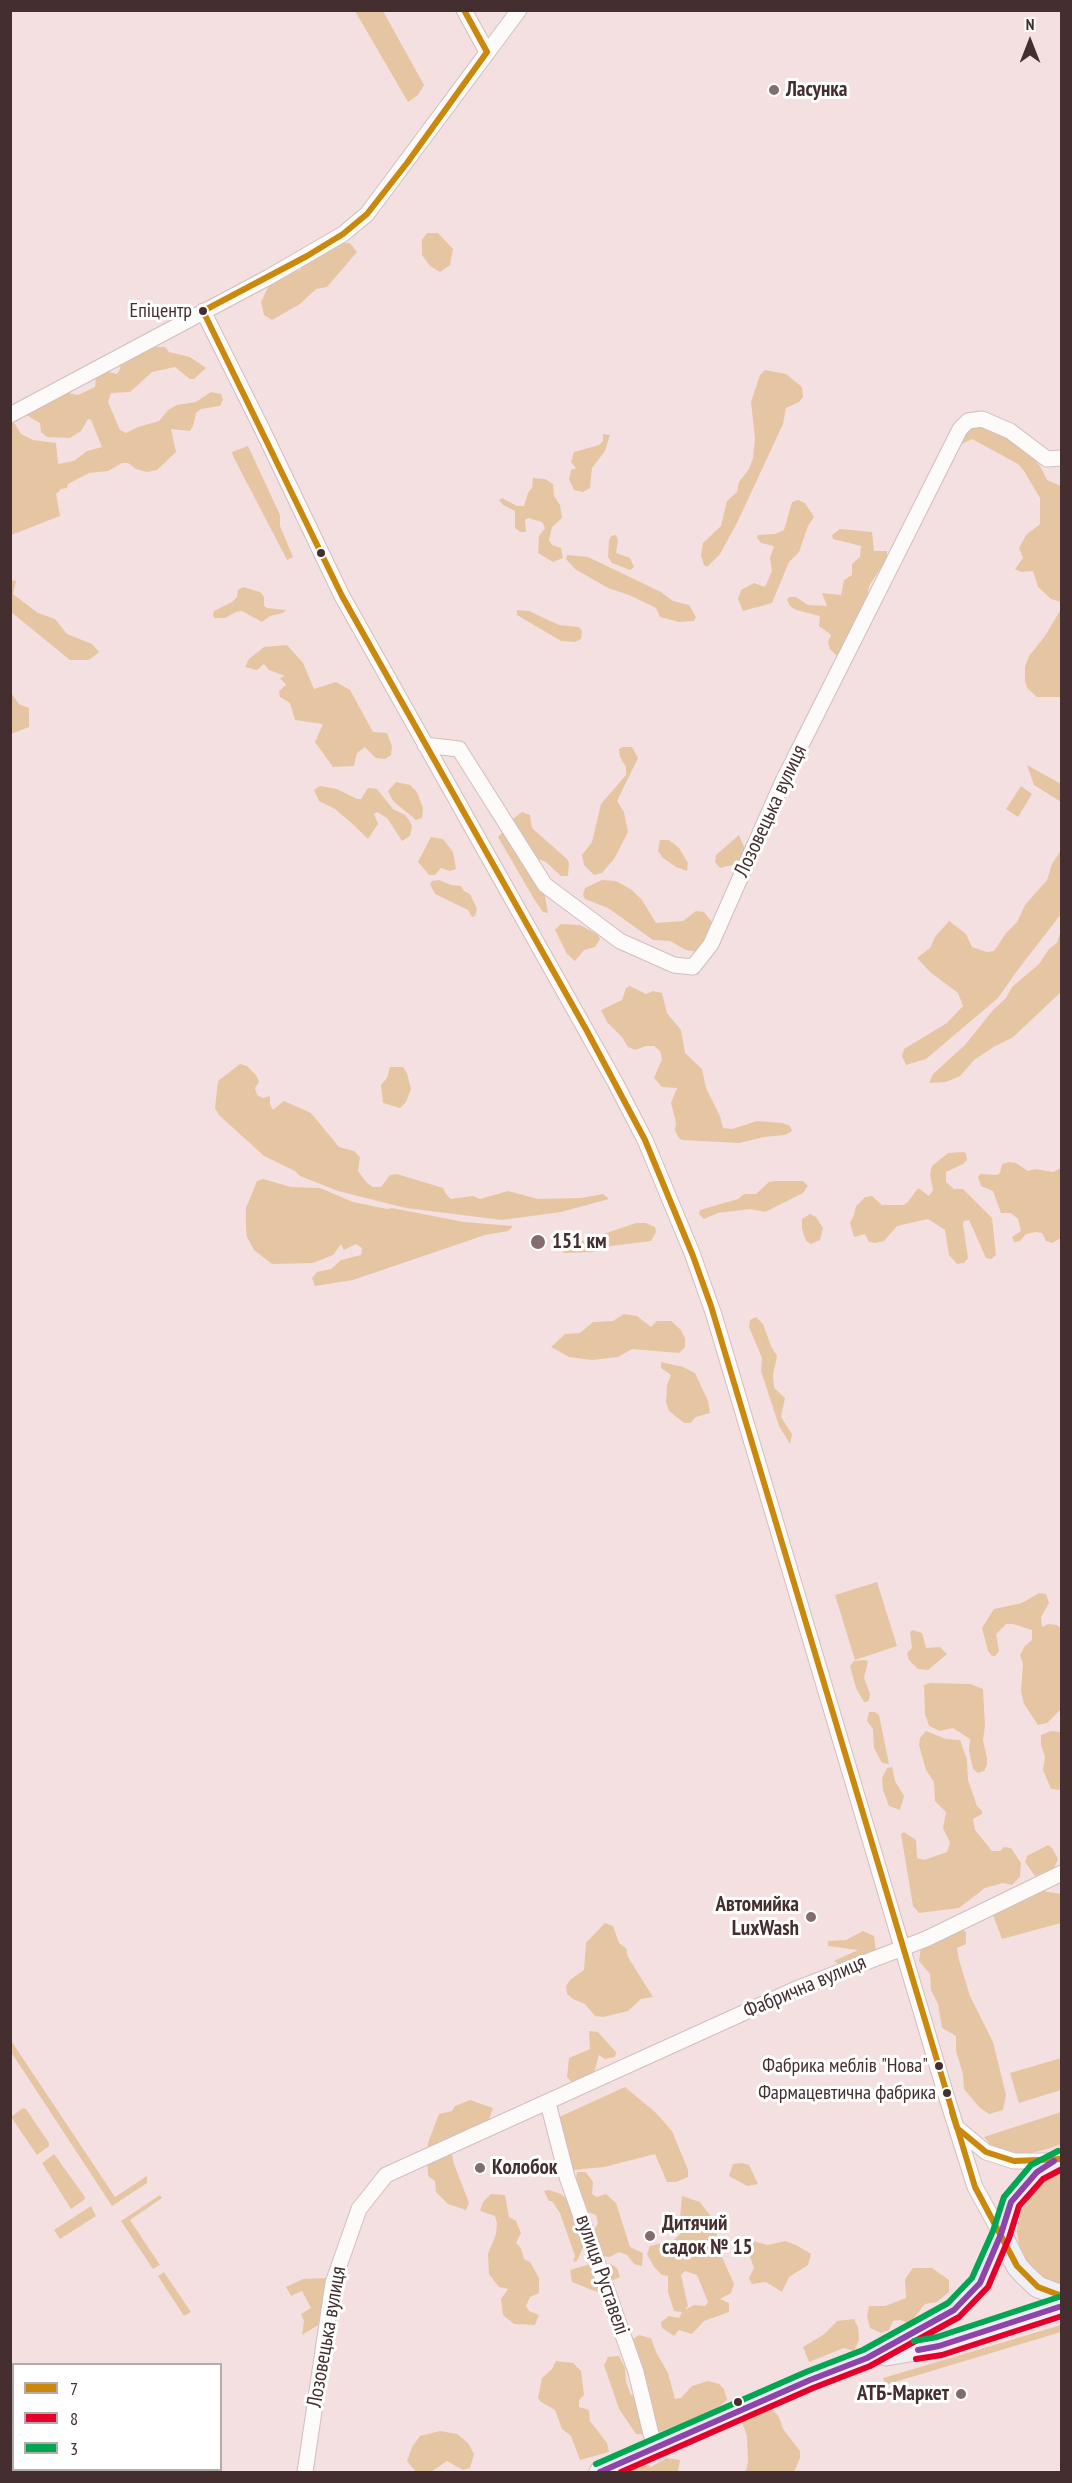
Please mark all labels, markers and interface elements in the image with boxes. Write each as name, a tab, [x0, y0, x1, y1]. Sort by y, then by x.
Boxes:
north arrow	[1000, 12, 1060, 72]
text: N	[1026, 14, 1034, 34]
place label: Ласунка	[786, 77, 847, 103]
marker: Ласунка	[767, 83, 781, 97]
place label: Епіцентр	[130, 299, 192, 323]
marker: Епіцентр	[197, 305, 209, 317]
unlabelled marker	[315, 547, 327, 559]
street label: Лозовецька вулиця	[729, 741, 813, 881]
place label: 151 км	[552, 1229, 607, 1255]
marker: 151 км	[529, 1233, 547, 1251]
place label: Автомийка LuxWash	[715, 1892, 799, 1942]
marker: Автомийка LuxWash	[804, 1910, 818, 1924]
street label: Фабрична вулиця	[740, 1950, 870, 2024]
place label: Фабрика меблів "Нова"	[762, 2054, 928, 2078]
marker: Фабрика меблів "Нова"	[933, 2060, 945, 2072]
place label: Фармацевтична фабрика	[758, 2081, 936, 2105]
marker: Фармацевтична фабрика	[941, 2087, 953, 2099]
place label: Колобок	[492, 2155, 557, 2181]
marker: Колобок	[473, 2161, 487, 2175]
place label: Дитячий садок № 15	[662, 2211, 753, 2261]
street label: вулиця Руставелі	[570, 2212, 634, 2338]
marker: Дитячий садок № 15	[643, 2229, 657, 2243]
street label: Лозовецька вулиця	[302, 2265, 352, 2409]
legend	[12, 2363, 222, 2471]
text: 7	[70, 2377, 78, 2400]
place label: АТБ-Маркет	[857, 2381, 949, 2407]
marker: АТБ-Маркет	[954, 2387, 968, 2401]
unlabelled marker	[732, 2396, 744, 2408]
text: 8	[70, 2407, 78, 2430]
text: 3	[70, 2437, 78, 2460]

